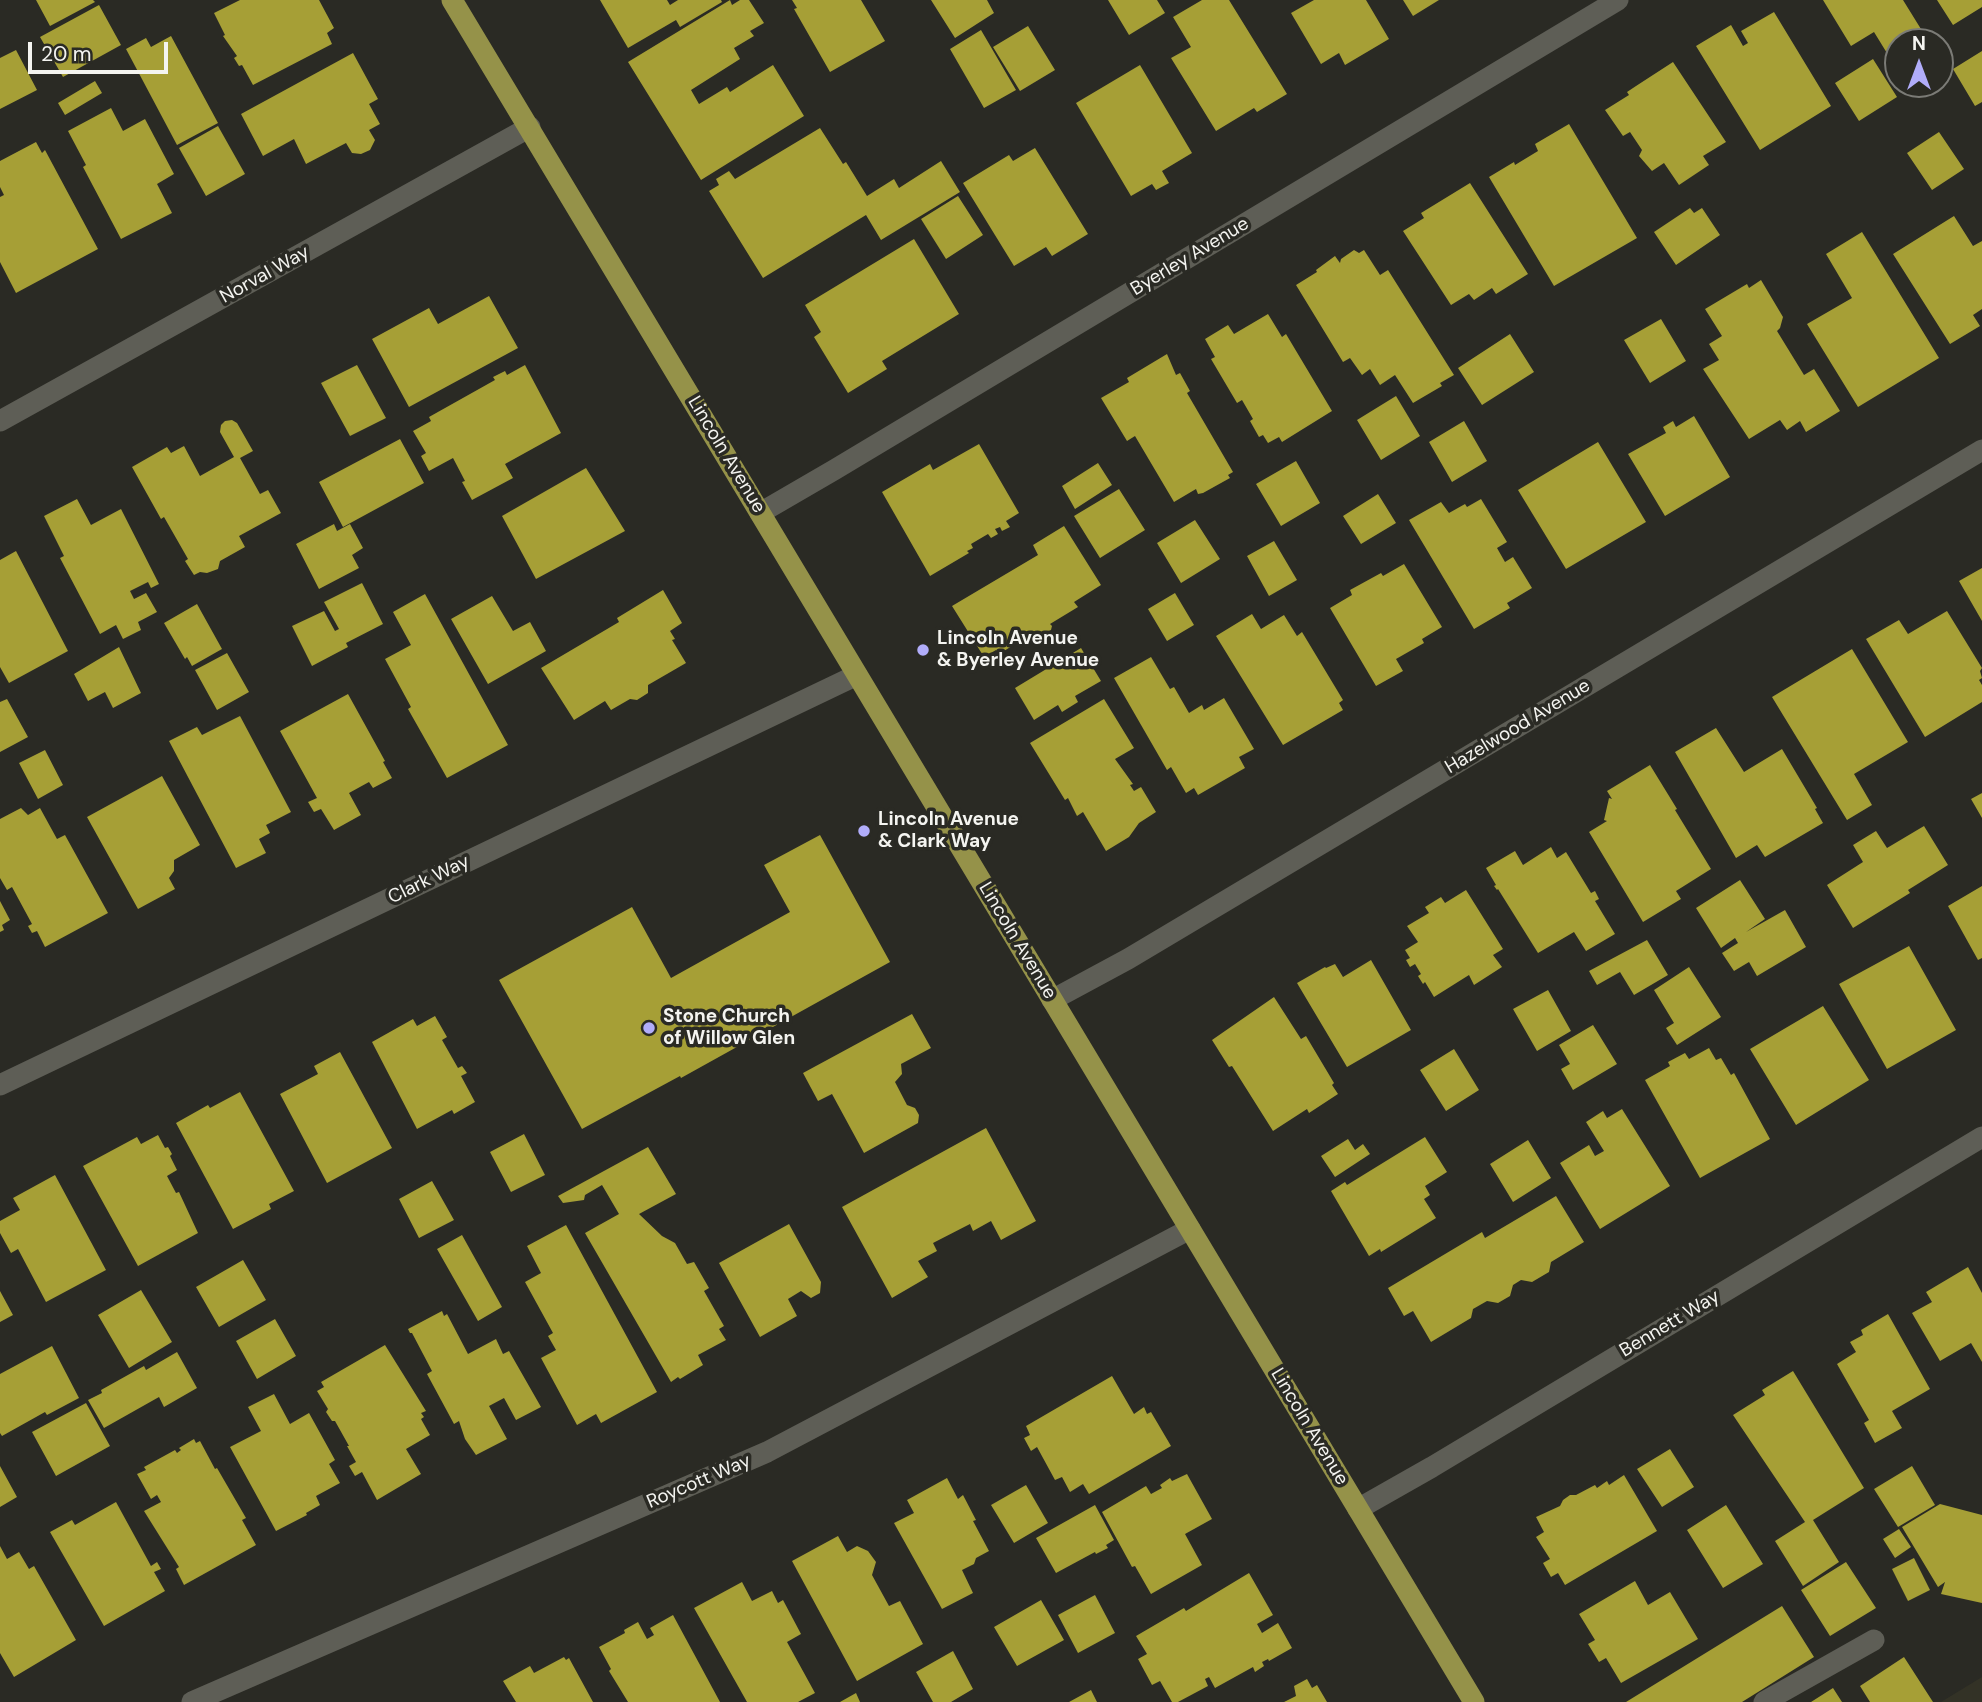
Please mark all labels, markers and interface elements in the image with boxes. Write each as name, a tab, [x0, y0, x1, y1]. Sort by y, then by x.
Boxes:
scale bar	[32, 28, 172, 72]
north arrow	[1884, 28, 1954, 98]
text: N	[1912, 31, 1926, 56]
text: 20 m	[41, 40, 92, 68]
street label: Byerley Avenue	[1127, 213, 1253, 301]
street label: Norval Way	[216, 241, 314, 309]
street label: Lincoln Avenue	[682, 392, 770, 518]
place label: Lincoln Avenue & Byerley Avenue	[937, 628, 1099, 672]
marker: Lincoln Avenue & Byerley Avenue	[915, 642, 931, 658]
street label: Hazelwood Avenue	[1441, 675, 1595, 779]
place label: Lincoln Avenue & Clark Way	[878, 809, 1019, 853]
marker: Lincoln Avenue & Clark Way	[856, 823, 872, 839]
street label: Clark Way	[384, 850, 474, 910]
street label: Lincoln Avenue	[973, 878, 1061, 1004]
place label: Stone Church of Willow Glen	[663, 1006, 795, 1050]
marker: Stone Church of Willow Glen	[641, 1020, 657, 1036]
street label: Bennett Way	[1616, 1285, 1724, 1363]
street label: Lincoln Avenue	[1265, 1364, 1353, 1490]
street label: Roycott Way	[644, 1450, 754, 1514]

